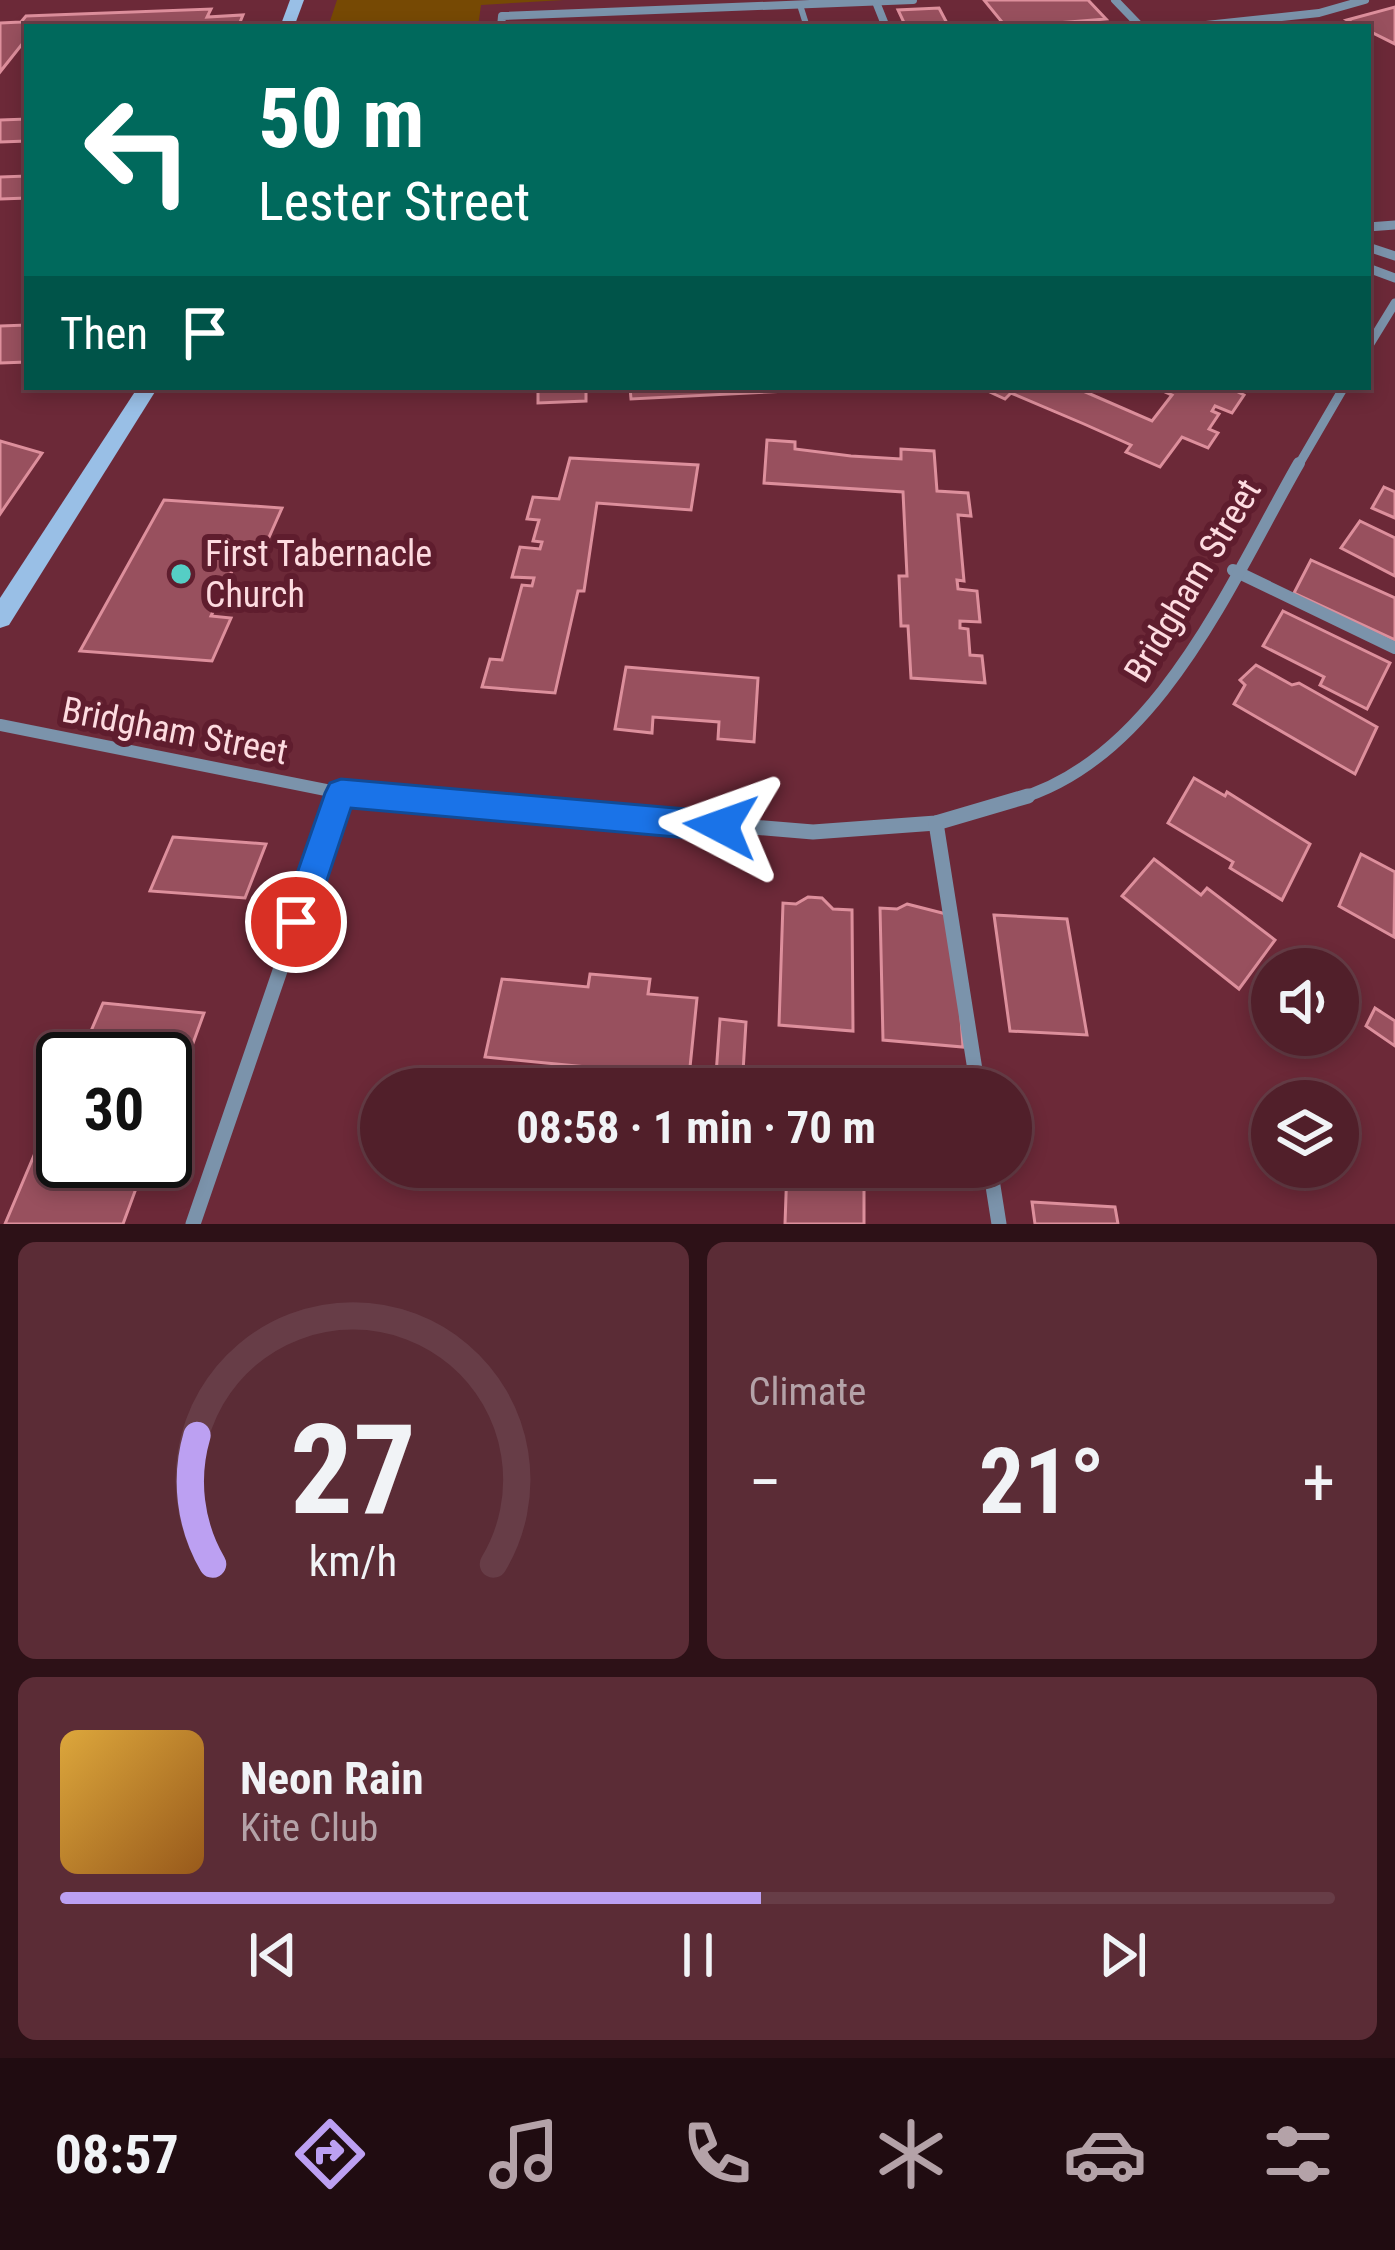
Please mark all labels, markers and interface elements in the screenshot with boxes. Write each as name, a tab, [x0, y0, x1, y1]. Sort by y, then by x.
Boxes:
text: 50 m	[258, 69, 425, 168]
icon: left	[60, 72, 216, 228]
text: Lester Street	[258, 170, 530, 233]
icon: arrive	[172, 300, 238, 366]
text: Then	[60, 307, 148, 360]
street label: Bridgham Street	[1116, 472, 1270, 689]
place label: First Tabernacle Church	[205, 533, 432, 616]
marker: First Tabernacle Church	[168, 561, 194, 587]
street label: Bridgham Street	[58, 689, 291, 773]
position arrow	[658, 763, 784, 889]
pin	[245, 871, 347, 973]
icon: arrive	[263, 889, 329, 955]
map controls	[1251, 948, 1359, 1188]
button: sound	[1251, 948, 1359, 1056]
speed limit sign: 30	[36, 1032, 192, 1188]
button: layers	[1251, 1080, 1359, 1188]
text: 08:58 · 1 min · 70 m	[516, 1101, 876, 1154]
text: Climate	[749, 1369, 866, 1415]
text: 27	[290, 1397, 416, 1543]
text: 21°	[979, 1430, 1105, 1535]
text: −	[749, 1444, 782, 1521]
text: +	[1302, 1444, 1335, 1521]
text: km/h	[309, 1535, 397, 1585]
text: Neon Rain	[240, 1752, 424, 1805]
text: Kite Club	[240, 1805, 378, 1851]
icon: previous	[240, 1922, 306, 1988]
icon: pause	[665, 1922, 731, 1988]
icon: next	[1090, 1922, 1156, 1988]
icon: directions	[288, 2112, 372, 2196]
icon: music	[482, 2112, 566, 2196]
icon: phone	[675, 2112, 759, 2196]
icon: climate	[869, 2112, 953, 2196]
icon: car	[1063, 2112, 1147, 2196]
icon: filters	[1256, 2112, 1340, 2196]
text: 08:57	[55, 2123, 179, 2186]

